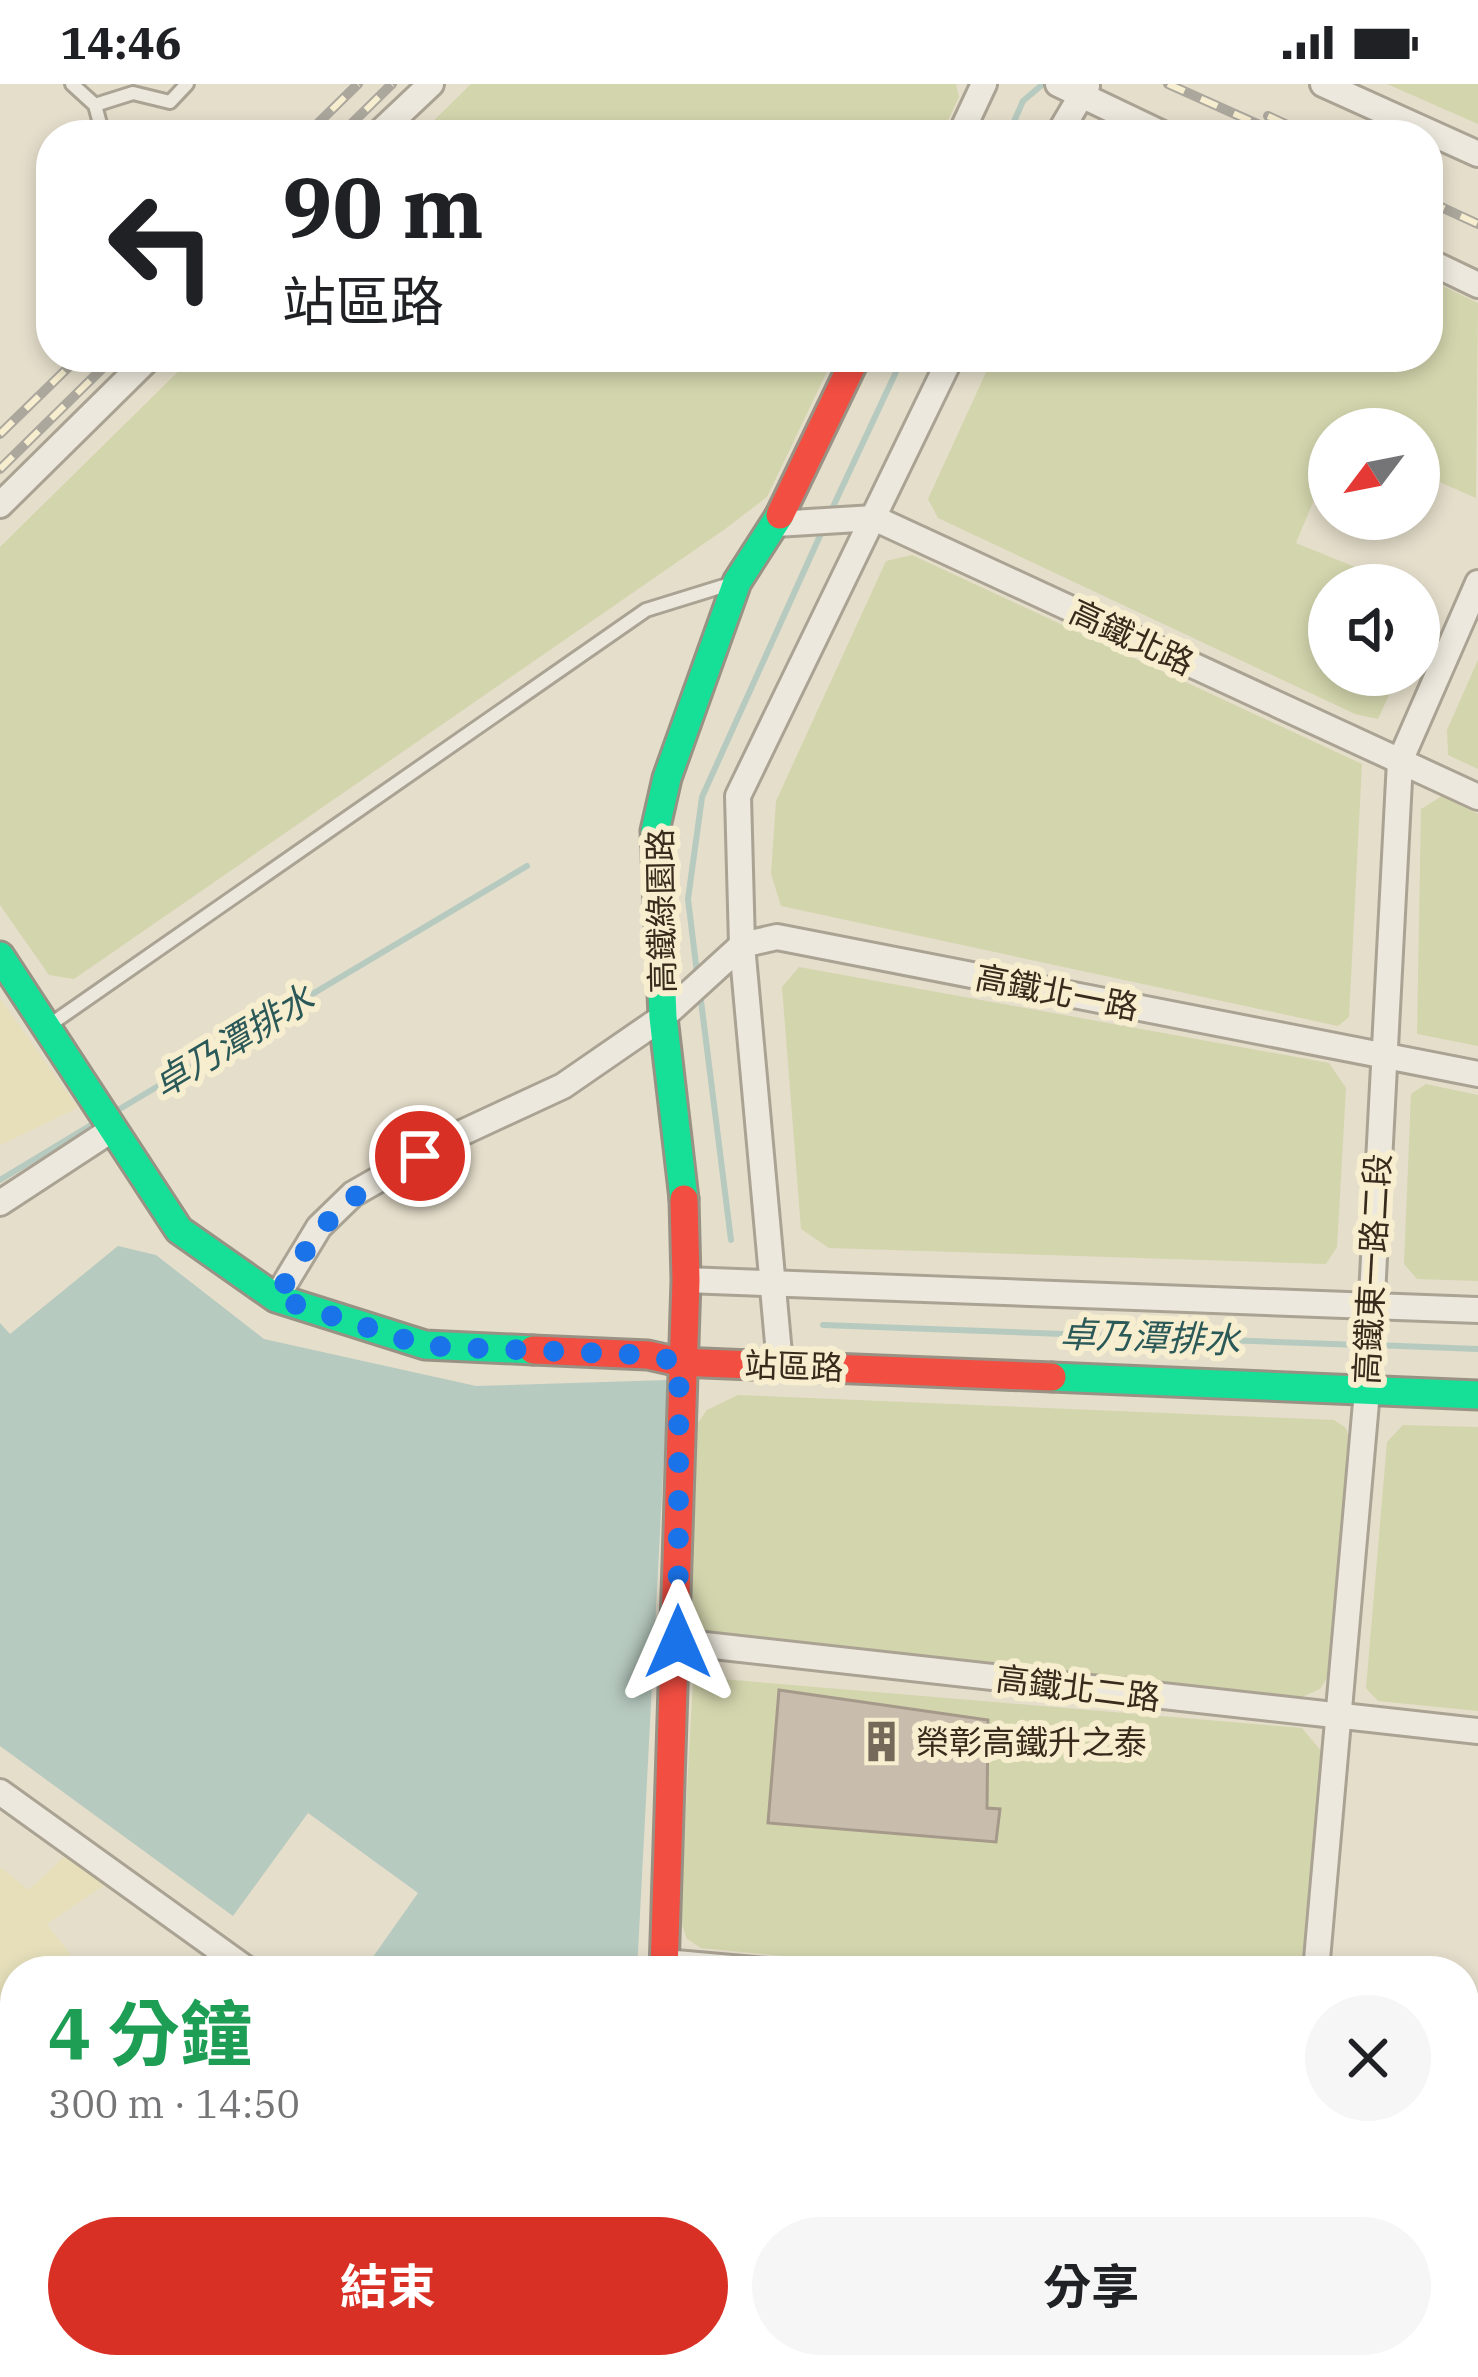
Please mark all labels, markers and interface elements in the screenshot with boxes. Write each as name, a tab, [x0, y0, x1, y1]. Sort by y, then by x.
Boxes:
text: 14:46	[60, 13, 182, 71]
text: 90 m	[282, 152, 484, 261]
icon: left	[84, 168, 240, 324]
text: 站區路	[282, 266, 444, 336]
north arrow	[1308, 408, 1440, 540]
map controls	[1308, 408, 1440, 696]
button: sound	[1308, 564, 1440, 696]
street label: 高鐵北路	[1063, 589, 1201, 684]
street label: 高鐵綠園路	[638, 828, 683, 994]
street label: 高鐵北一路	[972, 955, 1142, 1028]
water label: 卓乃潭排水	[143, 973, 324, 1107]
pin	[369, 1105, 471, 1207]
icon: arrive	[387, 1123, 453, 1189]
street label: 高鐵東一路二段	[1344, 1153, 1399, 1385]
water label: 卓乃潭排水	[1059, 1310, 1243, 1363]
street label: 站區路	[744, 1342, 844, 1389]
position arrow	[615, 1579, 741, 1705]
street label: 高鐵北二路	[994, 1656, 1163, 1719]
building icon: 榮彰高鐵升之泰	[859, 1719, 905, 1765]
place label: 榮彰高鐵升之泰	[916, 1720, 1147, 1763]
text: 4 分鐘	[48, 1986, 252, 2080]
button: close	[1305, 1995, 1431, 2121]
text: 300 m · 14:50	[48, 2078, 300, 2129]
button: 結束	[48, 2217, 728, 2355]
button: 分享	[752, 2217, 1431, 2355]

